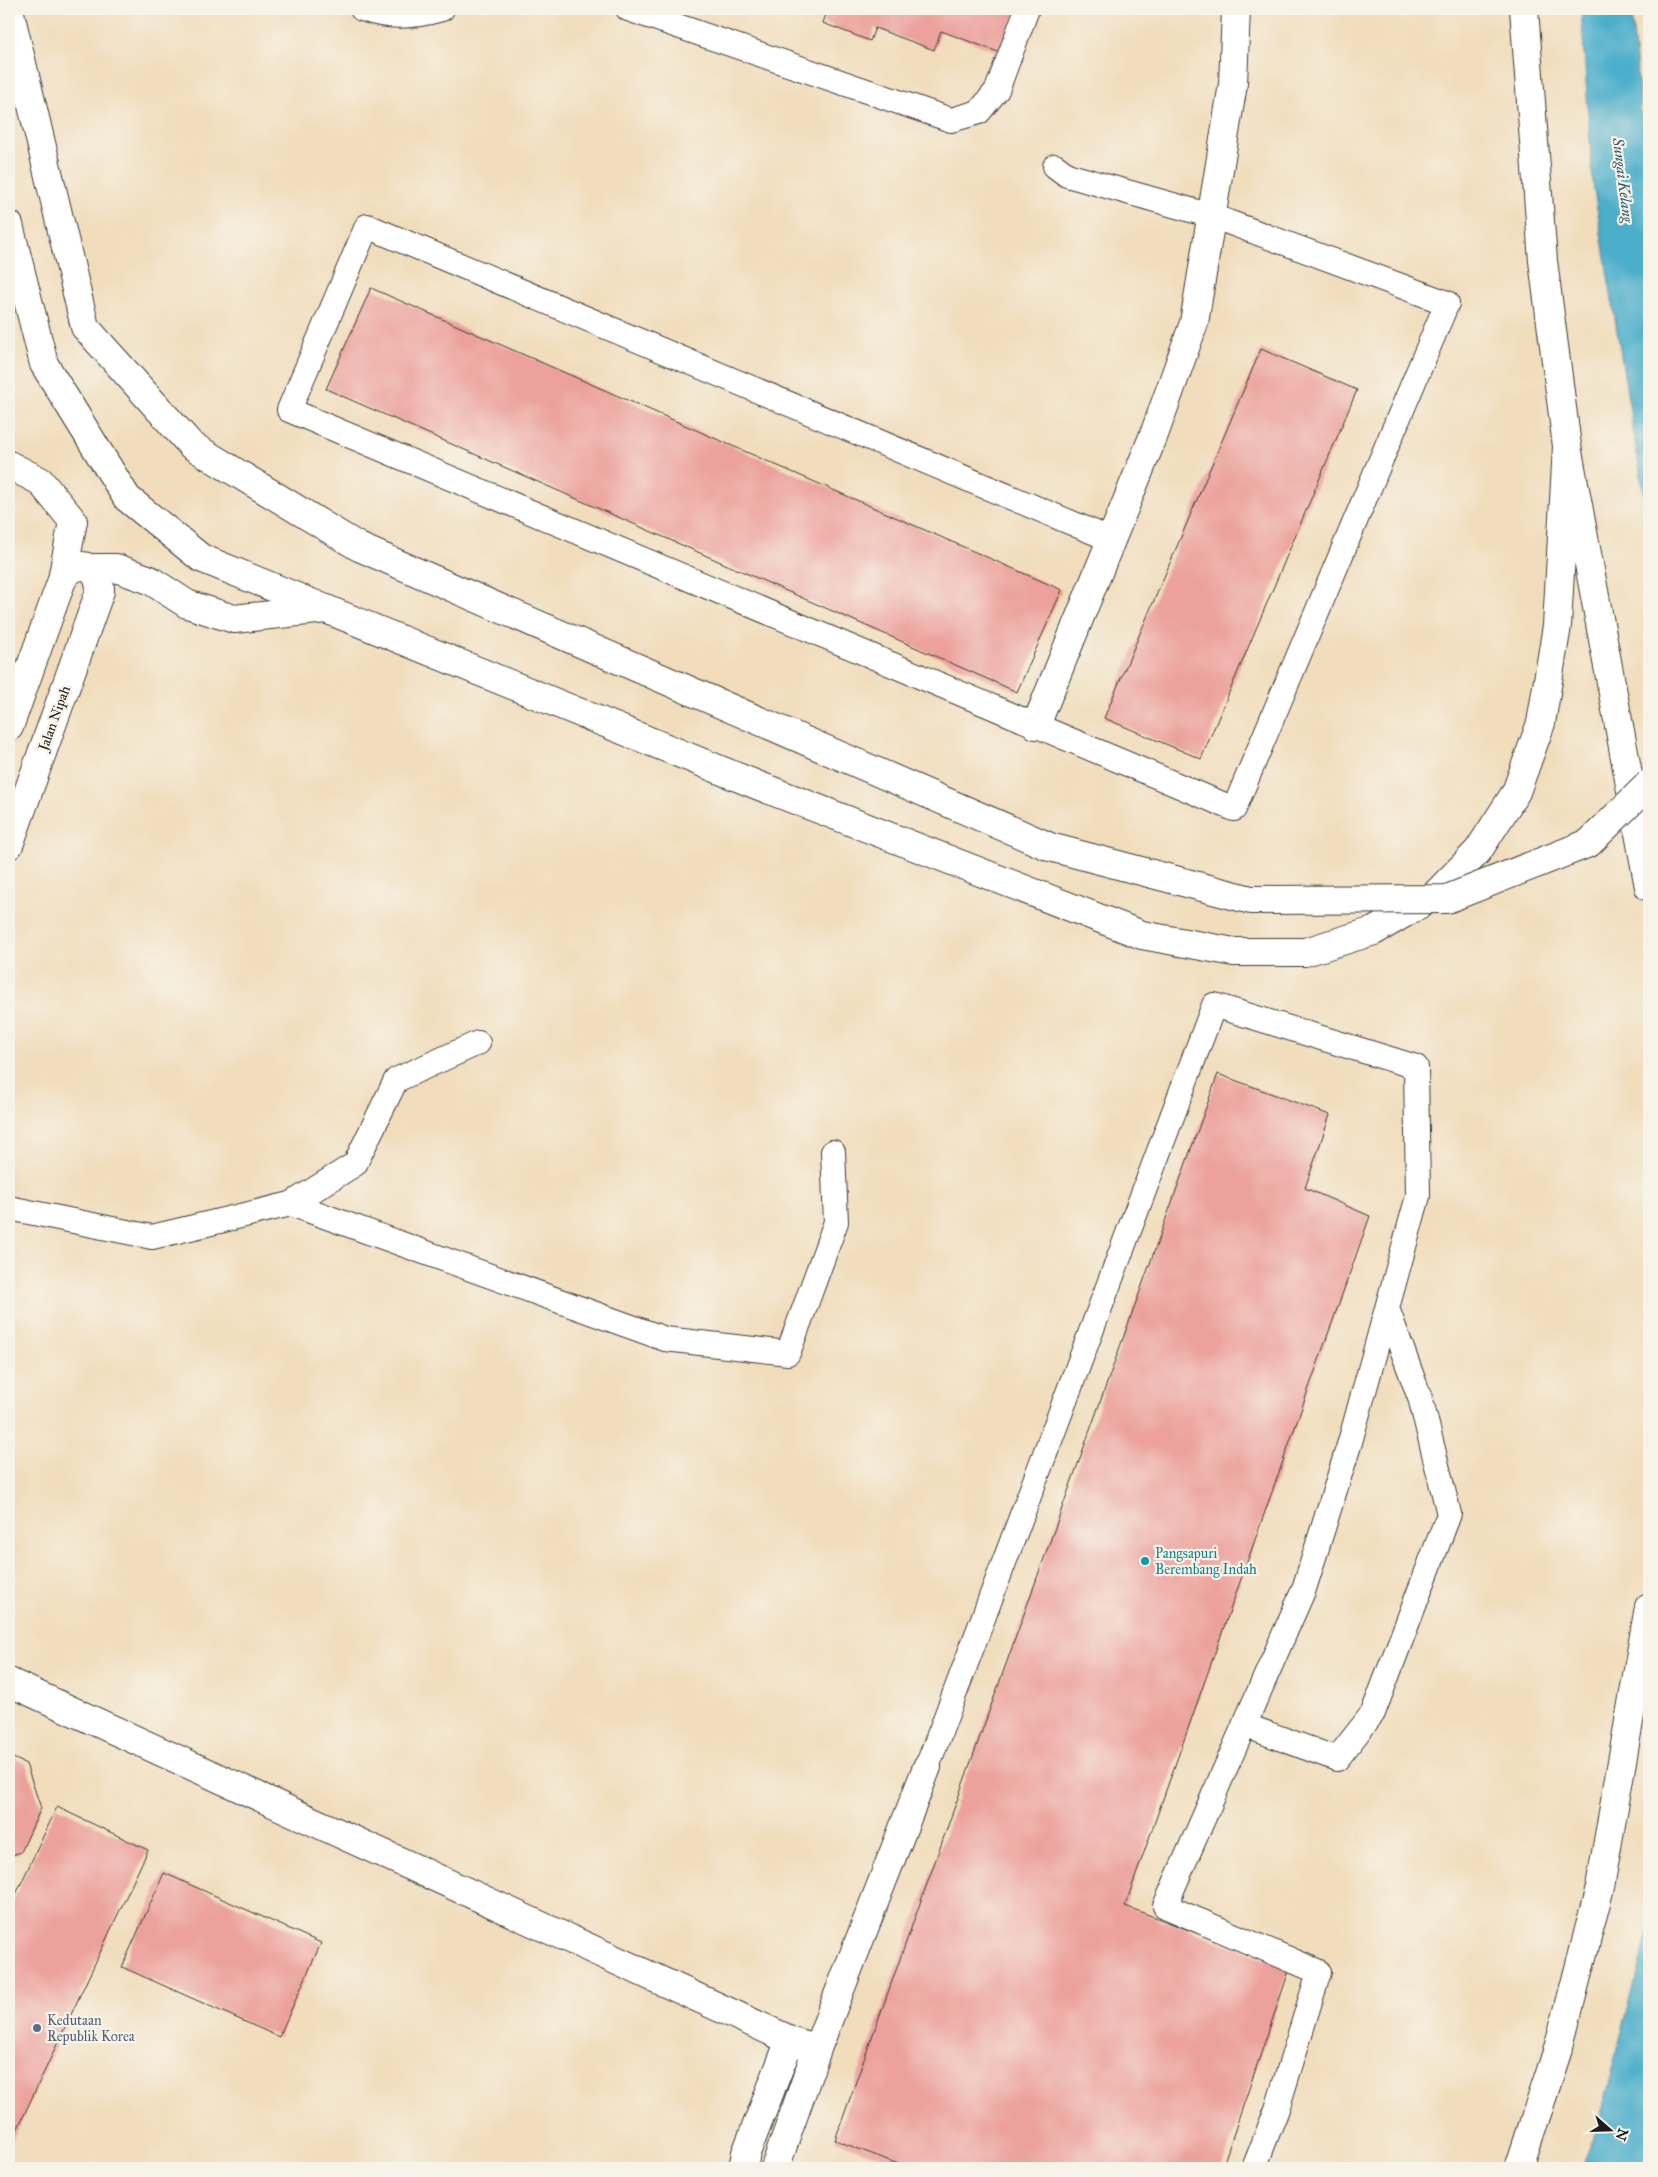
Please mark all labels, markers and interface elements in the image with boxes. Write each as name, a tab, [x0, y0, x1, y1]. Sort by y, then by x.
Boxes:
water label: Sungai Kelang	[1609, 136, 1637, 225]
street label: Jalan Nipah	[34, 683, 75, 755]
place label: Pangsapuri Berembang Indah	[1155, 1545, 1257, 1578]
marker: Pangsapuri Berembang Indah	[1139, 1555, 1151, 1567]
place label: Kedutaan Republik Korea	[47, 2012, 135, 2045]
marker: Kedutaan Republik Korea	[31, 2022, 43, 2034]
north arrow	[1586, 2104, 1636, 2154]
text: N	[1612, 2126, 1632, 2143]

